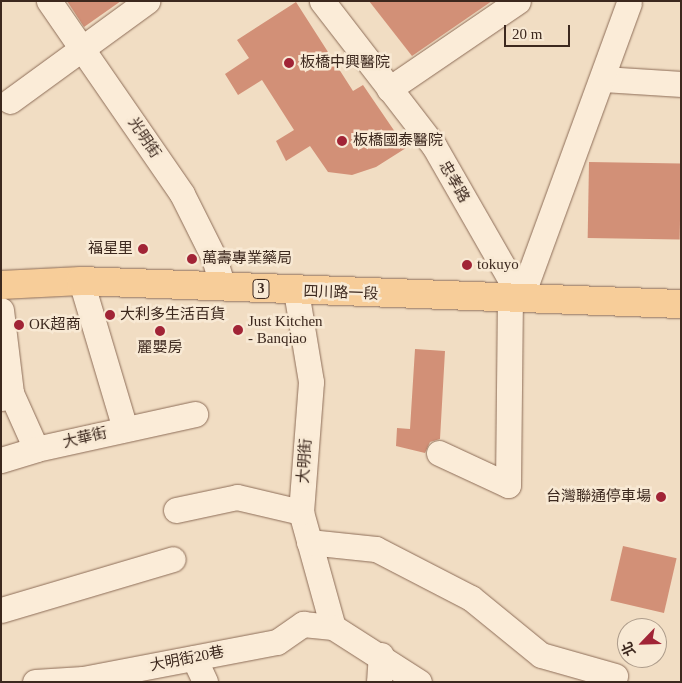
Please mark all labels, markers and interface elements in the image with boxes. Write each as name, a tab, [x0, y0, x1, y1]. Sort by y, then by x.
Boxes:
scale bar	[507, 15, 573, 47]
text: 20 m	[512, 26, 542, 42]
place label: 板橋中興醫院	[300, 54, 390, 72]
marker: 板橋中興醫院	[282, 56, 296, 70]
street label: 光明街	[124, 114, 164, 162]
place label: 板橋國泰醫院	[353, 132, 443, 150]
marker: 板橋國泰醫院	[335, 134, 349, 148]
street label: 忠孝路	[435, 158, 473, 206]
place label: 福星里	[88, 240, 133, 258]
marker: 福星里	[137, 243, 149, 255]
place label: 萬壽專業藥局	[202, 250, 292, 268]
marker: 萬壽專業藥局	[186, 253, 198, 265]
place label: tokuyo	[477, 256, 519, 274]
marker: tokuyo	[461, 259, 473, 271]
road number: 3	[252, 278, 270, 300]
street label: 四川路一段	[303, 283, 379, 303]
place label: 大利多生活百貨	[120, 306, 225, 324]
marker: 大利多生活百貨	[104, 309, 116, 321]
place label: Just Kitchen - Banqiao	[248, 312, 323, 347]
place label: OK超商	[29, 316, 81, 334]
marker: OK超商	[13, 319, 25, 331]
marker: Just Kitchen - Banqiao	[232, 324, 244, 336]
marker: 麗嬰房	[154, 325, 166, 337]
place label: 麗嬰房	[138, 339, 182, 357]
street label: 大華街	[61, 424, 109, 452]
street label: 大明街	[294, 438, 316, 484]
place label: 台灣聯通停車場	[546, 488, 651, 506]
marker: 台灣聯通停車場	[655, 491, 667, 503]
north arrow	[617, 618, 667, 668]
text: 北	[619, 639, 638, 658]
street label: 大明街20巷	[148, 643, 226, 675]

